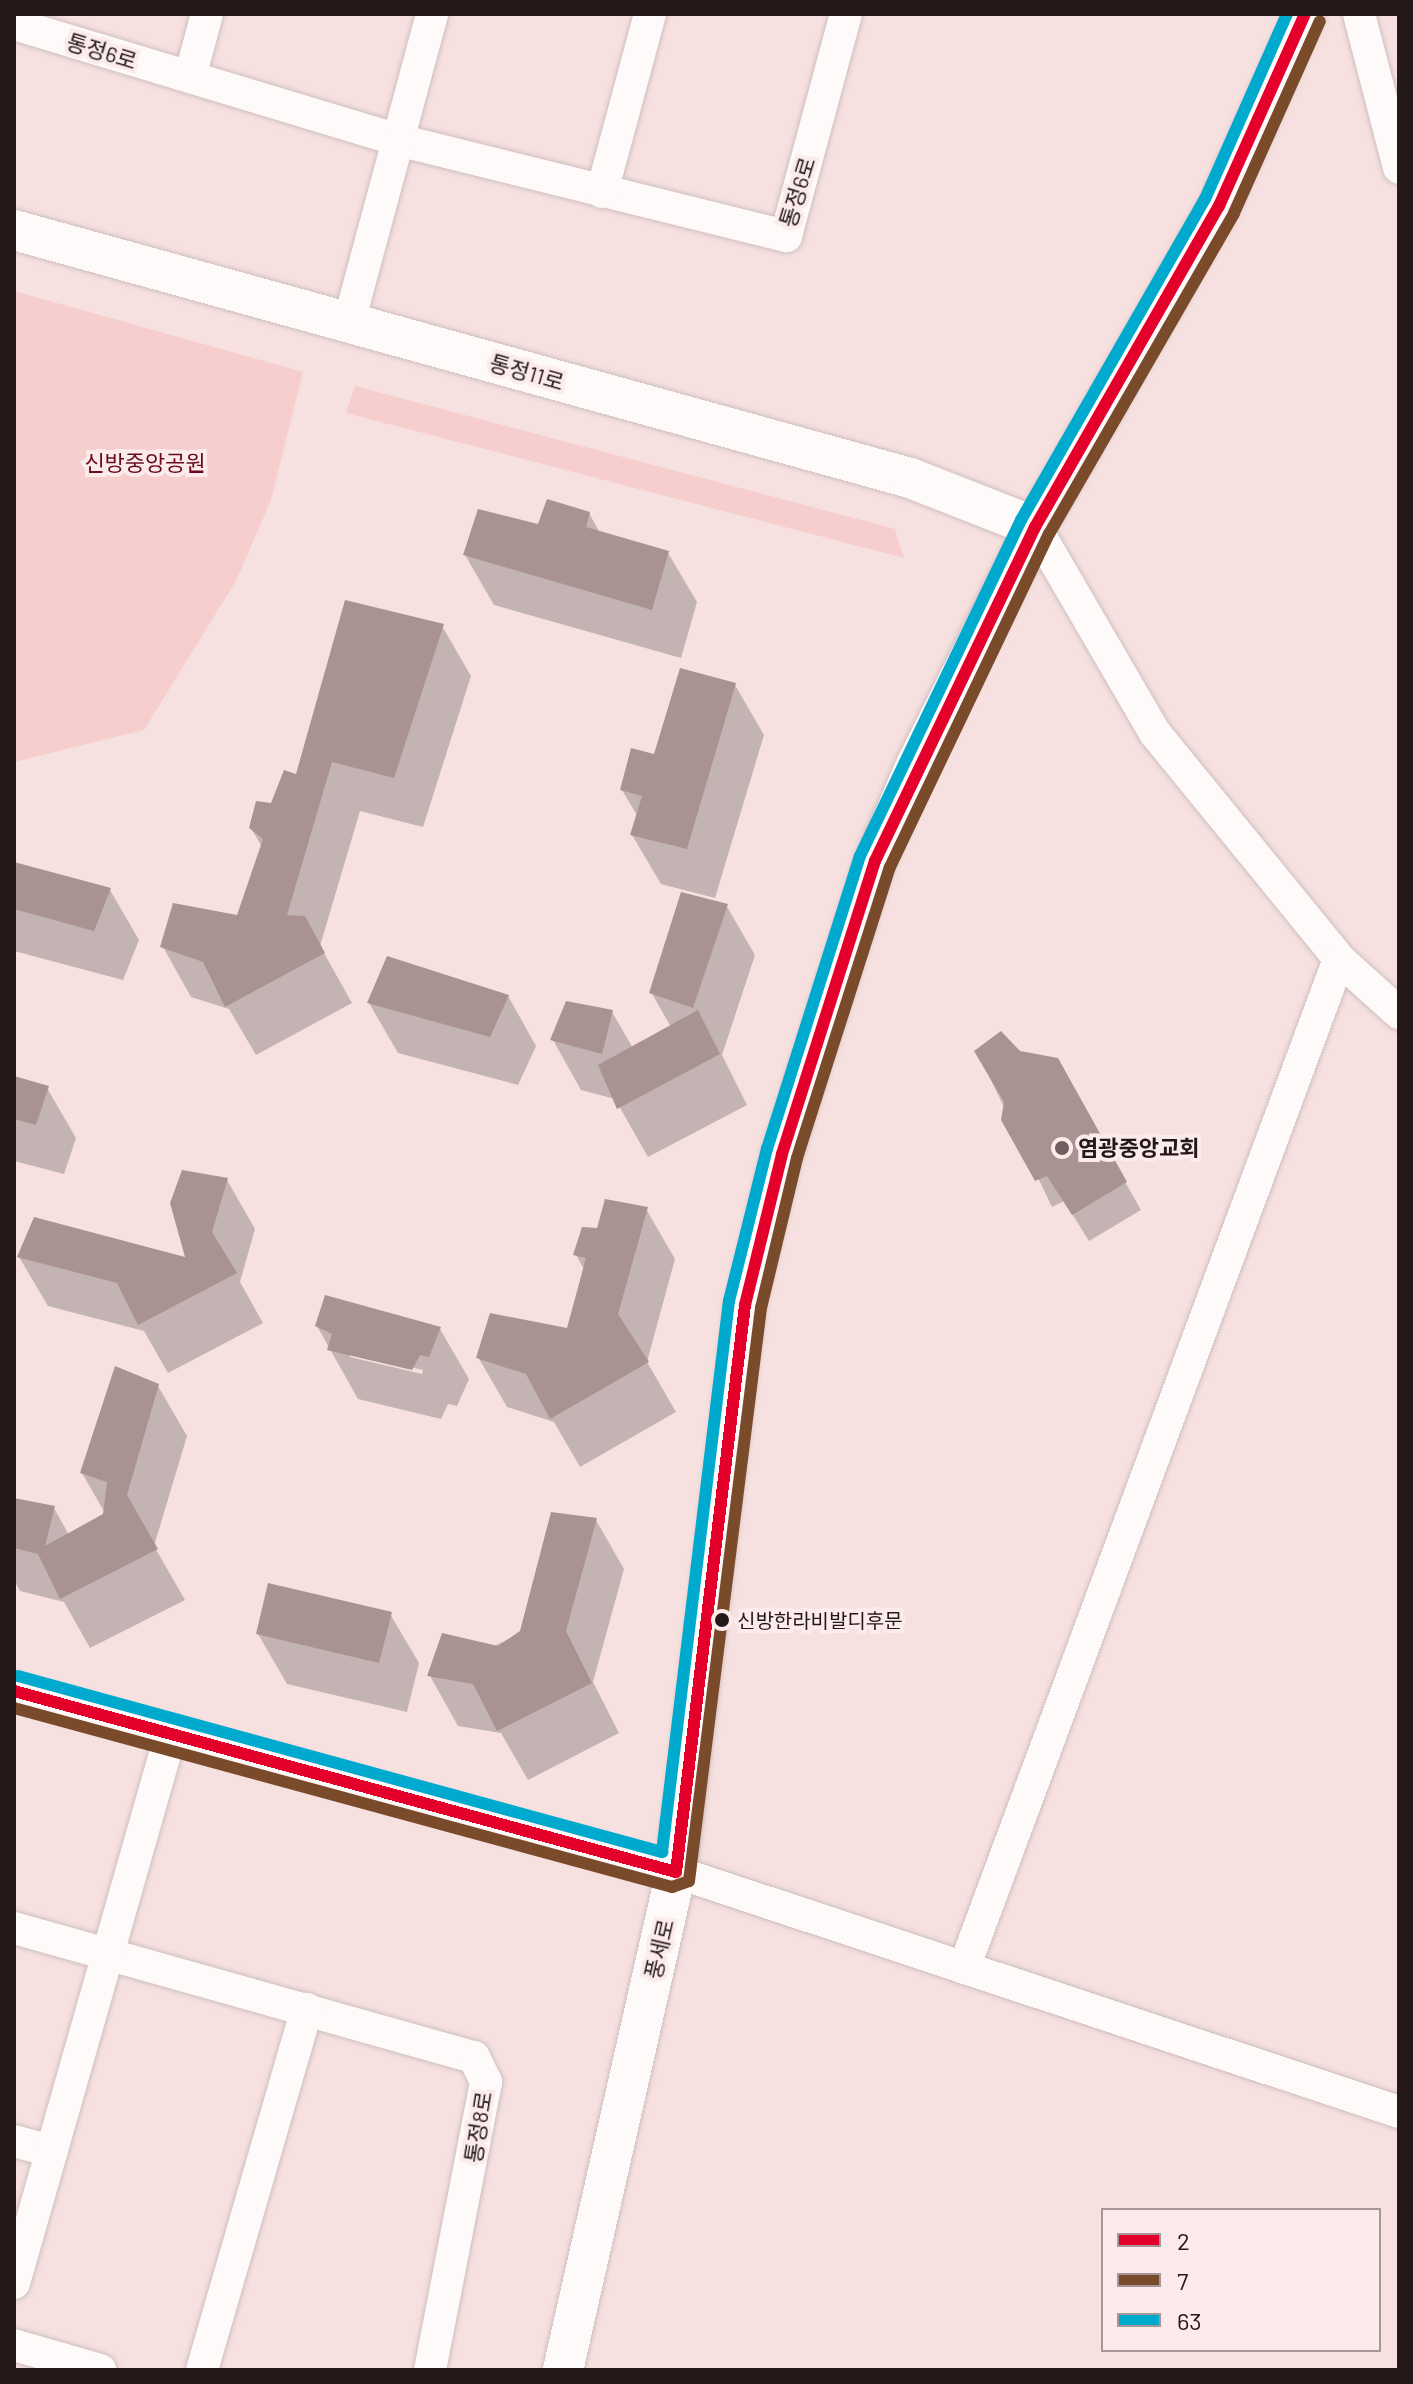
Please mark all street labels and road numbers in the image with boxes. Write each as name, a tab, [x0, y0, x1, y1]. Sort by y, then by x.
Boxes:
street label: 통정6로	[64, 28, 140, 74]
street label: 통정6로	[774, 154, 820, 230]
street label: 통정11로	[487, 349, 567, 395]
street label: 풍세로	[639, 1916, 679, 1982]
street label: 통정8로	[459, 2089, 497, 2165]

